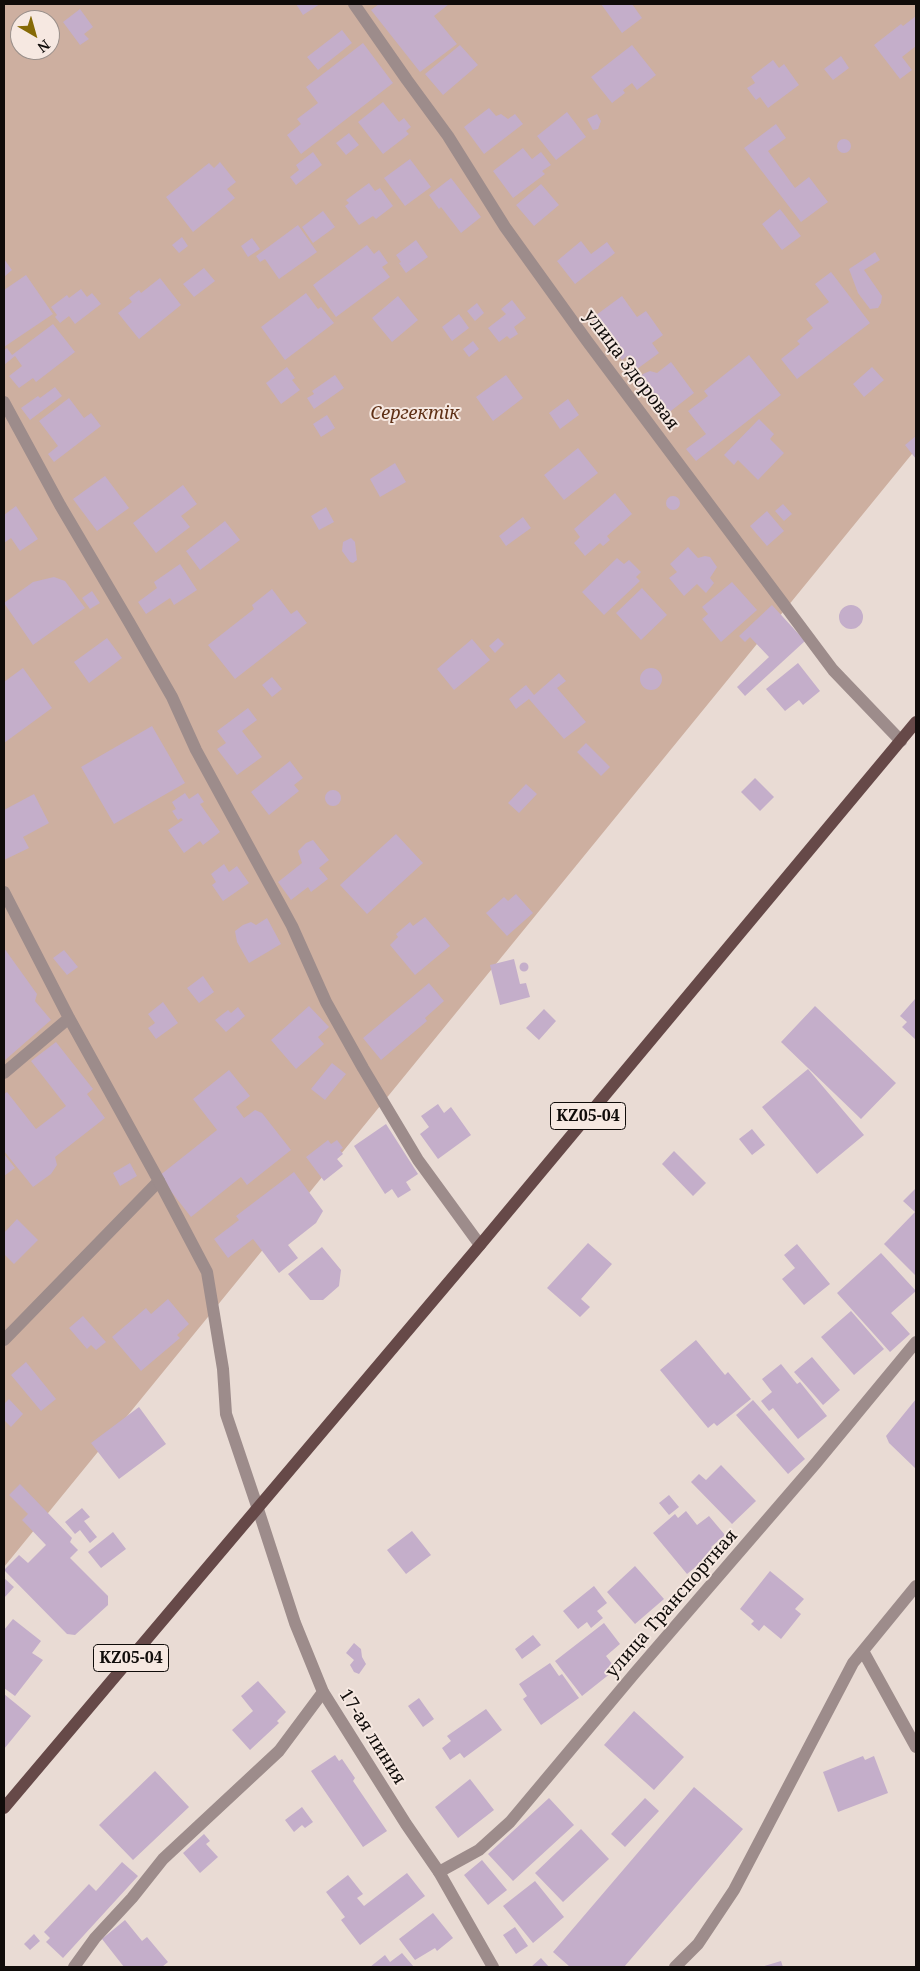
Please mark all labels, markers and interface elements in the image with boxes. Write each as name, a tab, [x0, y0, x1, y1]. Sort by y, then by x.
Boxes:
north arrow	[10, 10, 60, 60]
text: N	[34, 36, 54, 57]
street label: улица Здоровая	[579, 306, 683, 434]
park label: Сергектік	[370, 403, 460, 425]
road number: KZ05-04	[550, 1102, 626, 1130]
street label: улица Транспортная	[602, 1525, 742, 1683]
road number: KZ05-04	[94, 1645, 168, 1672]
street label: 17-ая линия	[334, 1685, 410, 1789]

